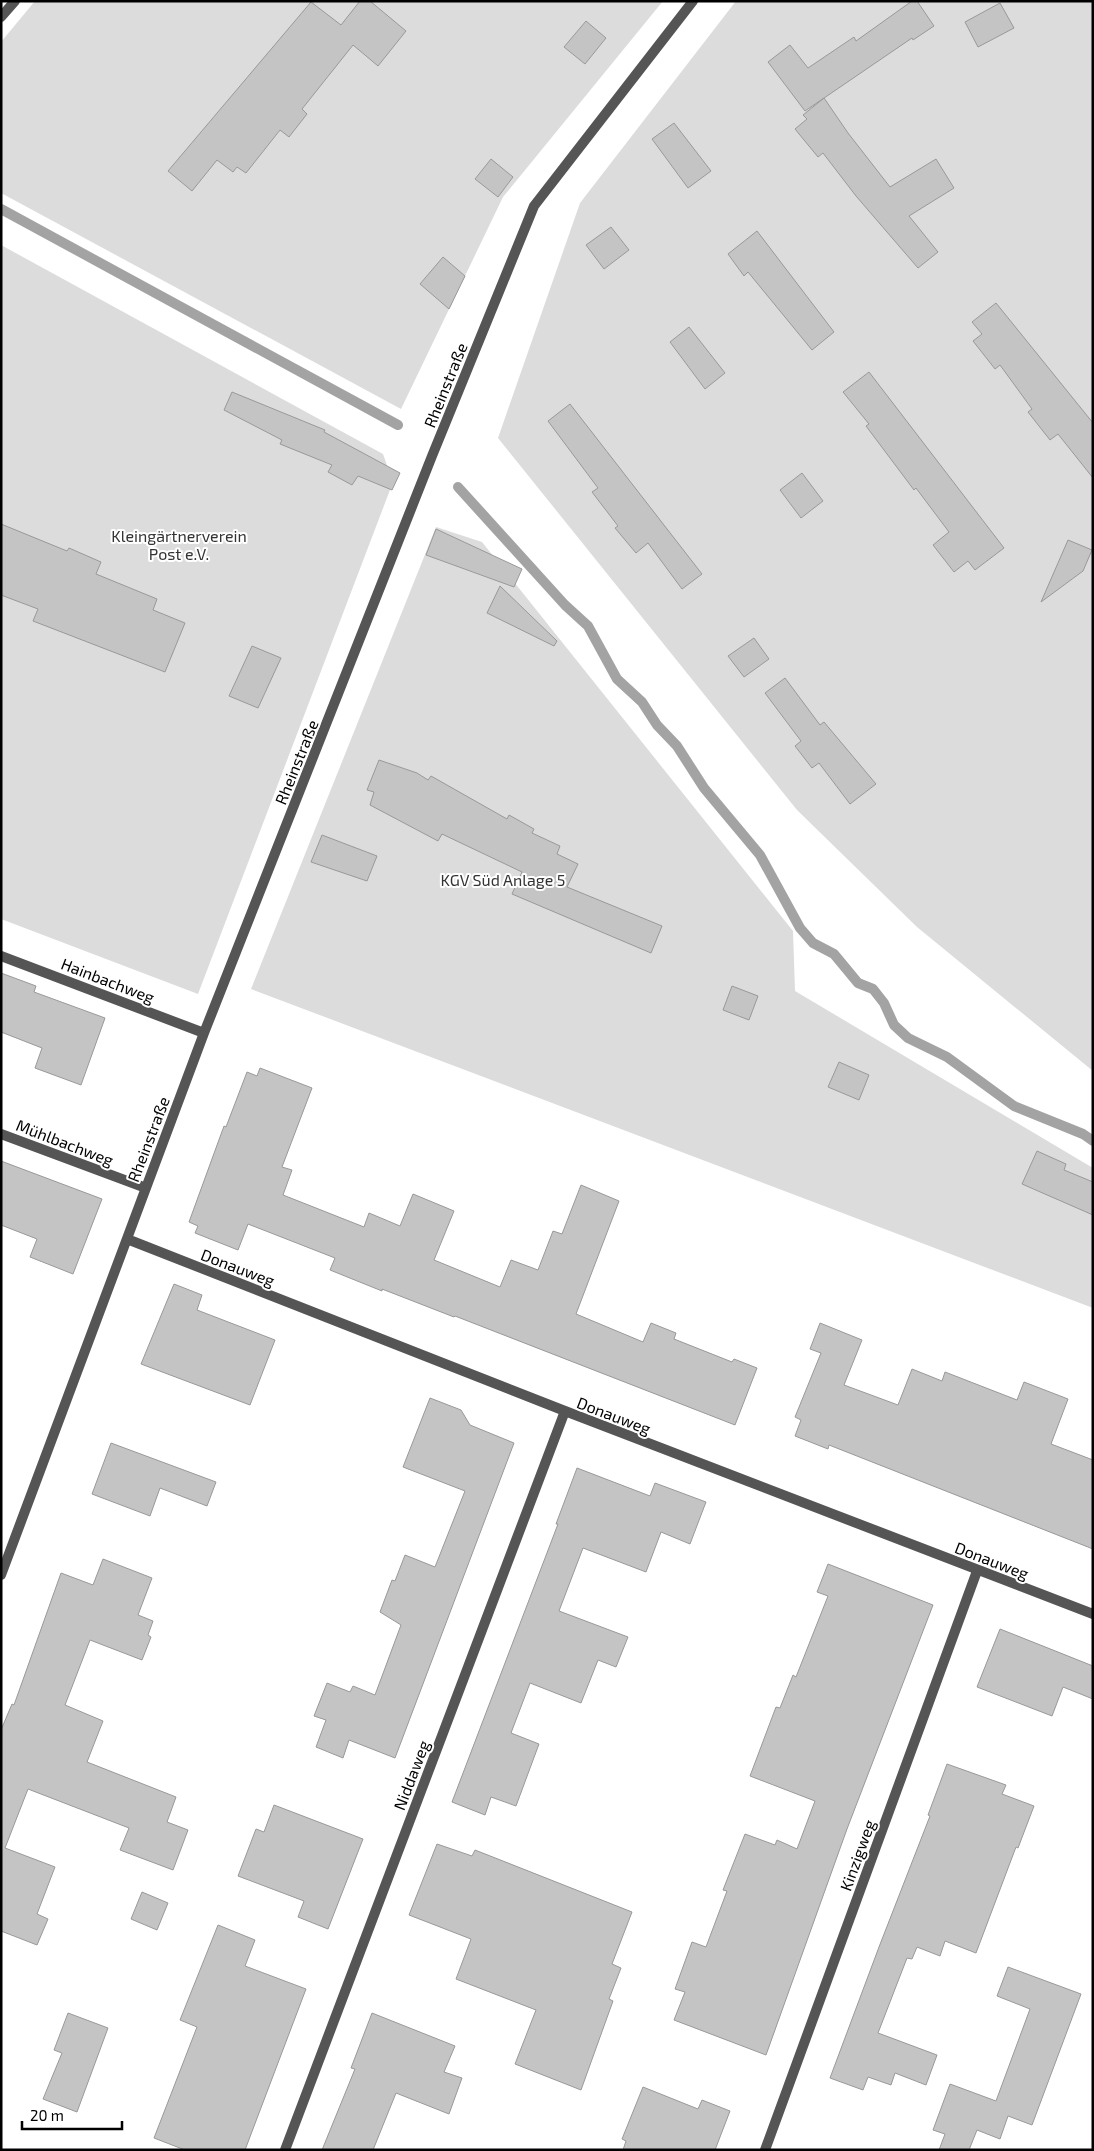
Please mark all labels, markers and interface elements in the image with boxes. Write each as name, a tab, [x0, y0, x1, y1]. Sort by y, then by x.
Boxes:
street label: Rheinstraße	[419, 340, 471, 430]
park label: Kleingärtnerverein Post e.V.	[111, 526, 247, 563]
street label: Rheinstraße	[270, 717, 322, 807]
park label: KGV Süd Anlage 5	[441, 870, 565, 889]
street label: Hainbachweg	[59, 953, 157, 1007]
street label: Rheinstraße	[123, 1094, 173, 1184]
street label: Mühlbachweg	[14, 1115, 116, 1169]
street label: Donauweg	[198, 1244, 278, 1290]
street label: Donauweg	[574, 1392, 654, 1438]
street label: Donauweg	[952, 1537, 1032, 1583]
street label: Niddaweg	[389, 1737, 433, 1812]
street label: Kinzigweg	[835, 1817, 879, 1893]
scale bar	[22, 2098, 122, 2130]
text: 20 m	[30, 2106, 64, 2124]

